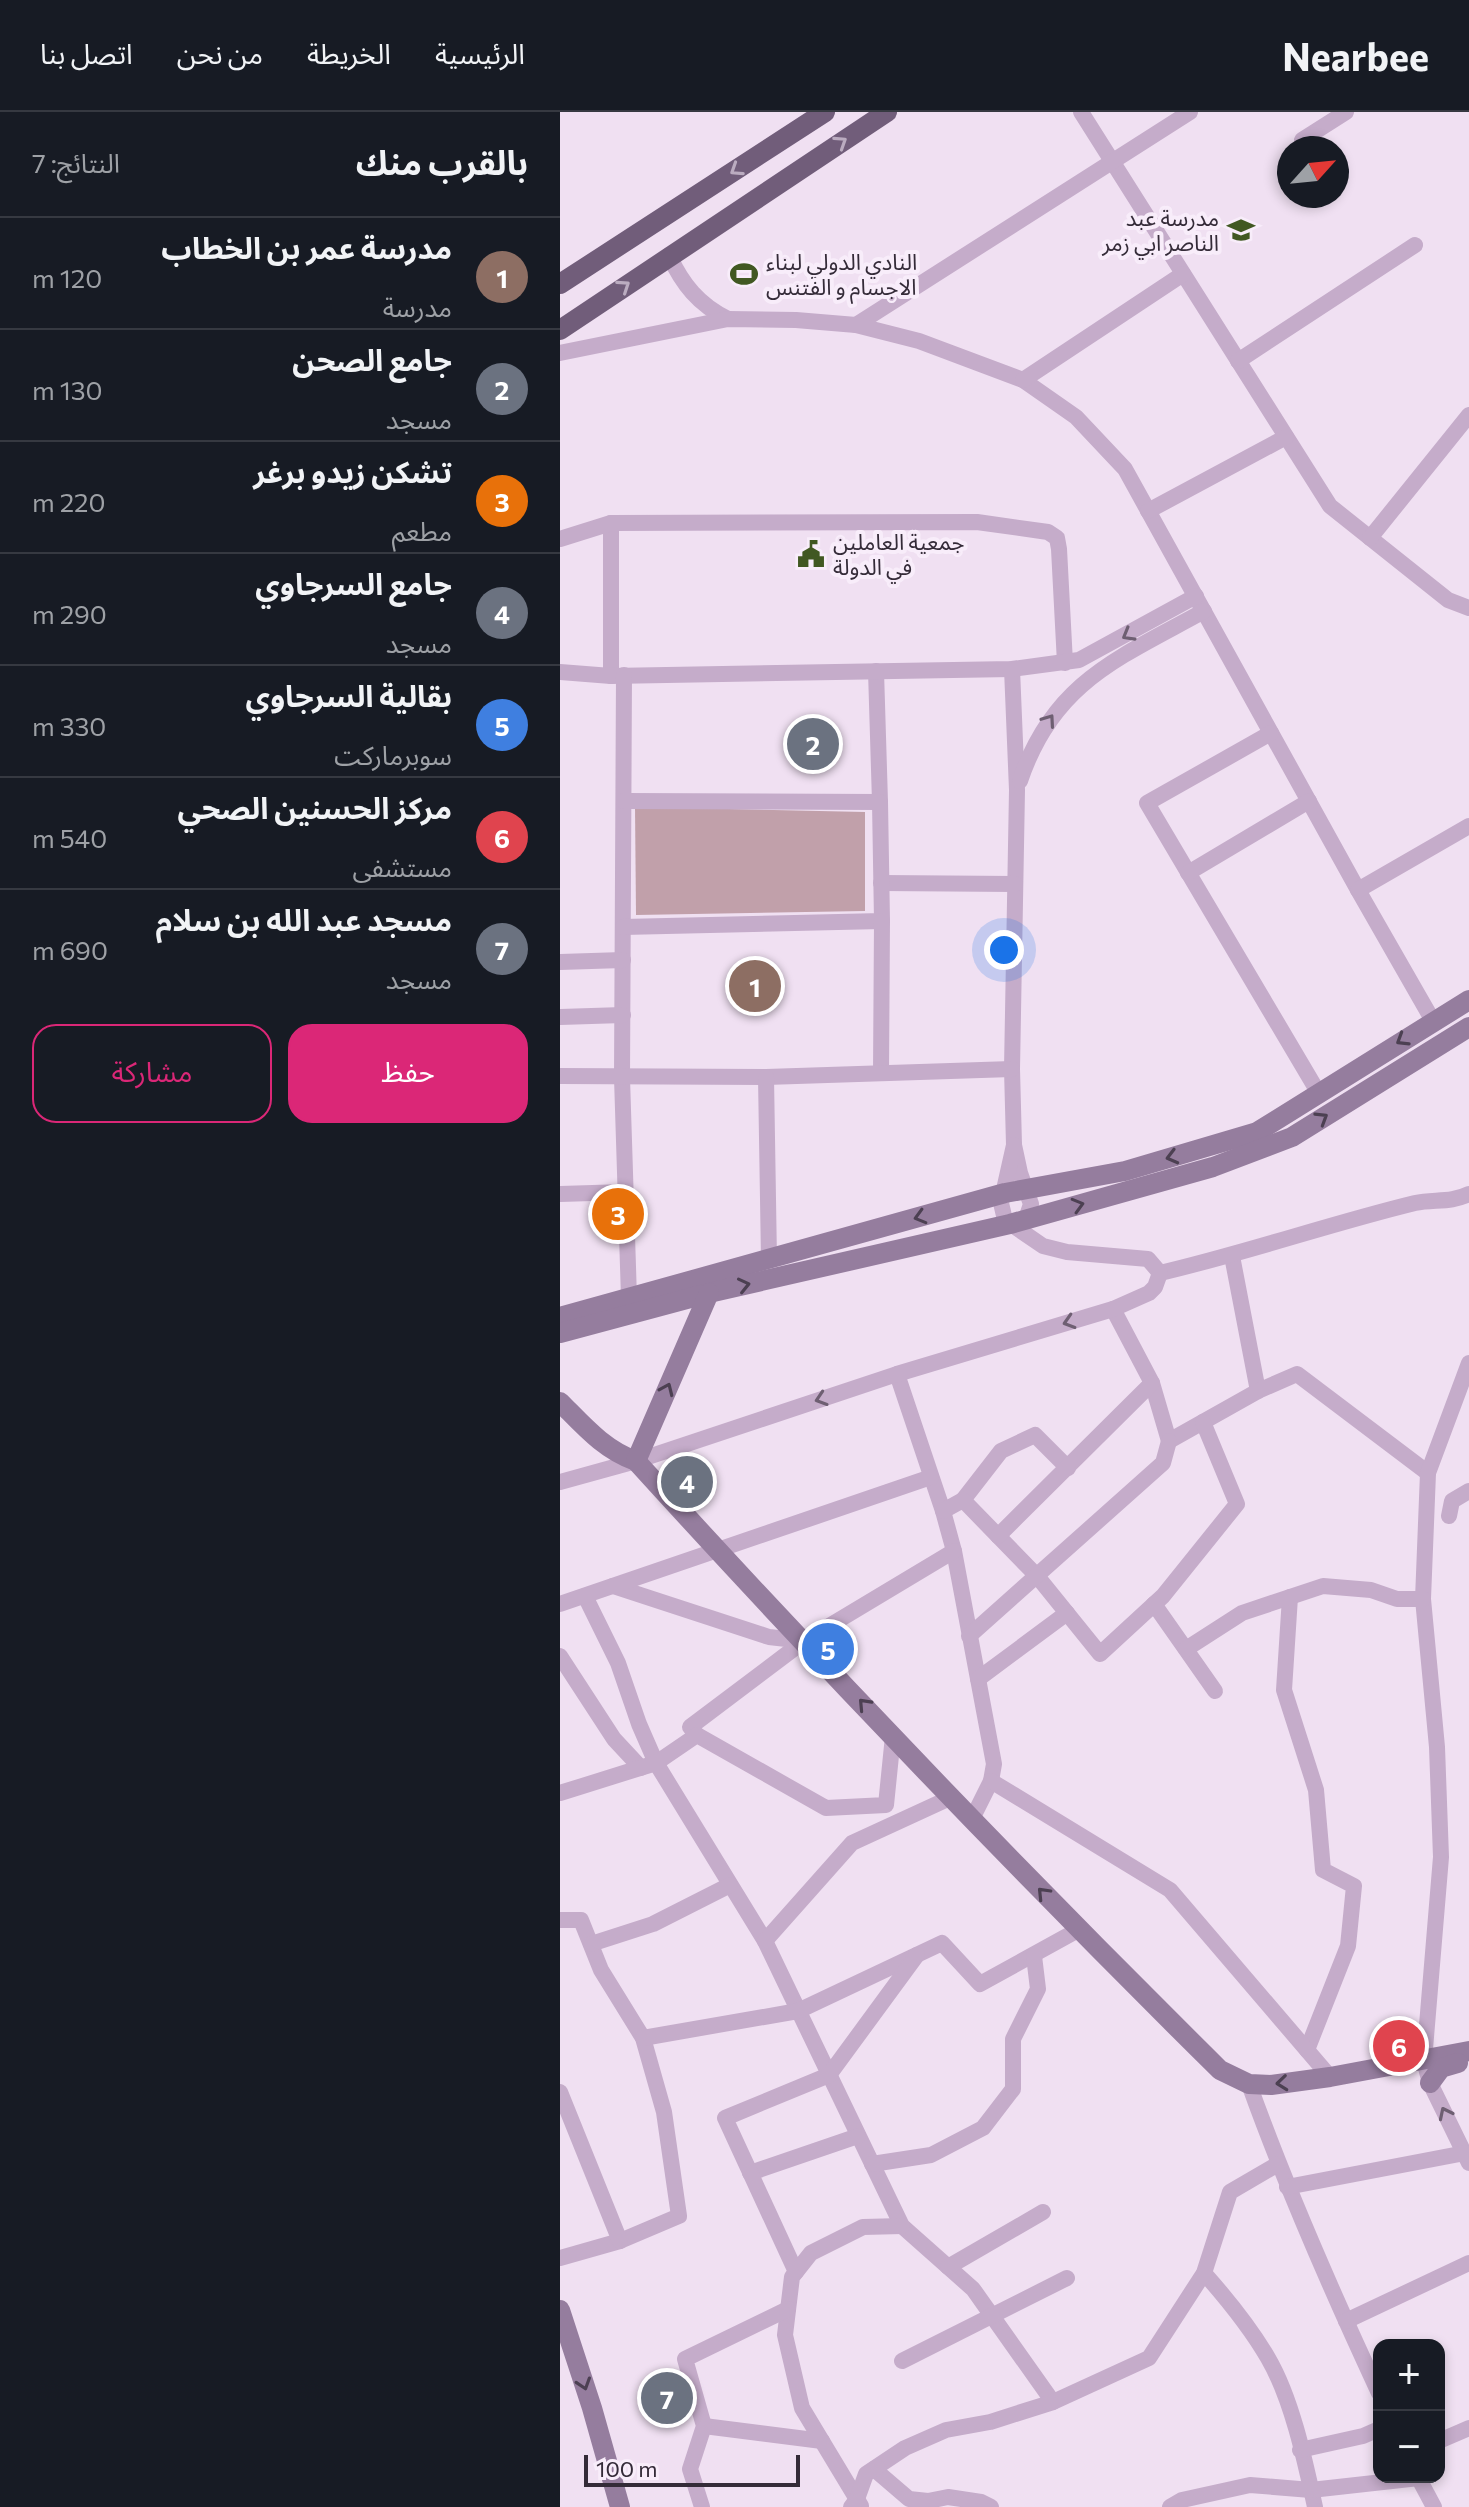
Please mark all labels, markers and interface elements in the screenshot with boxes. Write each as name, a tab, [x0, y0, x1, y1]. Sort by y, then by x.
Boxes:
text: Nearbee	[1282, 32, 1429, 79]
text: اتصل بنا	[40, 36, 133, 70]
text: من نحن	[177, 36, 263, 70]
text: الخريطة	[307, 36, 391, 70]
text: الرئيسية	[435, 36, 525, 70]
north arrow	[1277, 136, 1349, 208]
one-way arrow	[832, 137, 847, 152]
text: بالقرب منك	[356, 140, 528, 182]
text: النتائج: 7	[32, 147, 120, 178]
one-way arrow	[730, 160, 745, 175]
place label: مدرسة عبد الناصر ابي زمر	[1101, 204, 1219, 260]
school or university icon: مدرسة عبد الناصر ابي زمر	[1226, 215, 1256, 245]
text: مدرسة عمر بن الخطاب	[161, 228, 452, 265]
place label: النادي الدولي لبناء الاجسام و الفتنس	[766, 248, 917, 304]
sports icon: النادي الدولي لبناء الاجسام و الفتنس	[729, 259, 759, 289]
text: 120 m	[32, 262, 102, 293]
text: 1	[496, 262, 508, 293]
one-way arrow	[616, 281, 630, 296]
text: مدرسة	[383, 291, 452, 322]
text: جامع الصحن	[292, 340, 452, 377]
text: 130 m	[32, 374, 103, 405]
text: 2	[495, 374, 509, 405]
text: مسجد	[386, 403, 452, 434]
text: تشكن زيدو برغر	[253, 452, 452, 489]
text: 220 m	[32, 486, 105, 517]
text: 3	[494, 486, 510, 517]
text: مطعم	[392, 515, 452, 546]
place label: جمعية العاملين في الدولة	[833, 528, 965, 584]
public building icon: جمعية العاملين في الدولة	[796, 539, 826, 569]
text: جامع السرجاوي	[255, 564, 452, 601]
text: 290 m	[32, 598, 107, 629]
text: 4	[494, 598, 510, 629]
one-way arrow	[1122, 625, 1137, 641]
text: مسجد	[386, 627, 452, 658]
text: بقالية السرجاوي	[246, 676, 452, 713]
text: 330 m	[32, 710, 106, 741]
text: 5	[494, 710, 510, 741]
pin: 2	[787, 714, 839, 774]
one-way arrow	[1039, 715, 1054, 729]
text: سوبرماركت	[334, 739, 452, 770]
text: مركز الحسنين الصحي	[178, 788, 452, 825]
text: 540 m	[32, 822, 107, 853]
text: 6	[494, 822, 510, 853]
text: مستشفى	[352, 851, 452, 882]
text: مسجد عبد الله بن سلام	[156, 900, 452, 937]
your location	[984, 930, 1024, 970]
text: 690 m	[32, 934, 108, 965]
text: 7	[495, 934, 509, 965]
pin: 1	[729, 956, 781, 1016]
text: مسجد	[386, 963, 452, 994]
button: مشاركة	[32, 1024, 272, 1123]
button: حفظ	[288, 1024, 528, 1123]
one-way arrow	[1396, 1031, 1411, 1046]
one-way arrow	[1313, 1112, 1328, 1127]
one-way arrow	[1166, 1148, 1180, 1165]
pin: 3	[592, 1184, 644, 1244]
one-way arrow	[1071, 1197, 1085, 1214]
one-way arrow	[913, 1208, 927, 1224]
one-way arrow	[736, 1277, 750, 1294]
one-way arrow	[1063, 1313, 1076, 1329]
one-way arrow	[657, 1383, 673, 1397]
one-way arrow	[814, 1390, 828, 1406]
pin: 4	[661, 1452, 713, 1512]
pin: 5	[802, 1619, 854, 1679]
one-way arrow	[859, 1699, 873, 1714]
one-way arrow	[1037, 1888, 1052, 1902]
pin: 6	[1373, 2016, 1425, 2076]
one-way arrow	[1275, 2075, 1288, 2092]
one-way arrow	[1439, 2106, 1454, 2121]
map controls	[1373, 2339, 1445, 2483]
button: +	[1373, 2339, 1445, 2411]
pin: 7	[641, 2368, 693, 2428]
one-way arrow	[575, 2376, 591, 2390]
button: −	[1373, 2411, 1445, 2483]
scale bar	[584, 2451, 800, 2487]
text: 100 m	[596, 2455, 658, 2482]

